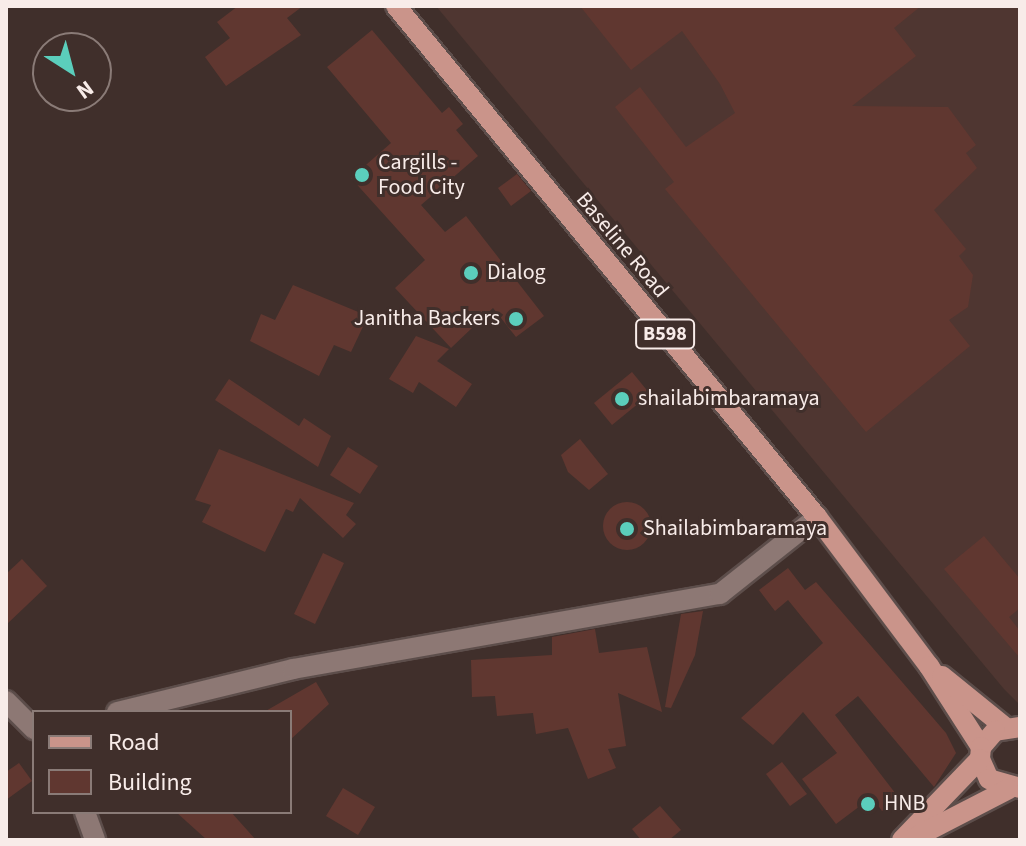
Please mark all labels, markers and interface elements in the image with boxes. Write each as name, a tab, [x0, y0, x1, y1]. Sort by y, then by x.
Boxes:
north arrow	[32, 32, 112, 112]
text: N	[70, 73, 100, 107]
place label: Cargills - Food City	[378, 149, 465, 200]
marker: Cargills - Food City	[353, 166, 371, 184]
street label: Baseline Road	[570, 187, 674, 303]
place label: Dialog	[487, 260, 546, 286]
marker: Dialog	[462, 264, 480, 282]
place label: Janitha Backers	[354, 306, 500, 332]
marker: Janitha Backers	[507, 310, 525, 328]
road number: B598	[635, 318, 695, 350]
place label: shailabimbaramaya	[638, 386, 820, 412]
marker: shailabimbaramaya	[613, 390, 631, 408]
place label: Shailabimbaramaya	[643, 516, 827, 542]
marker: Shailabimbaramaya	[618, 520, 636, 538]
legend	[32, 710, 292, 814]
text: Road	[108, 725, 160, 760]
text: Building	[108, 765, 192, 800]
place label: HNB	[884, 791, 926, 817]
marker: HNB	[859, 795, 877, 813]

